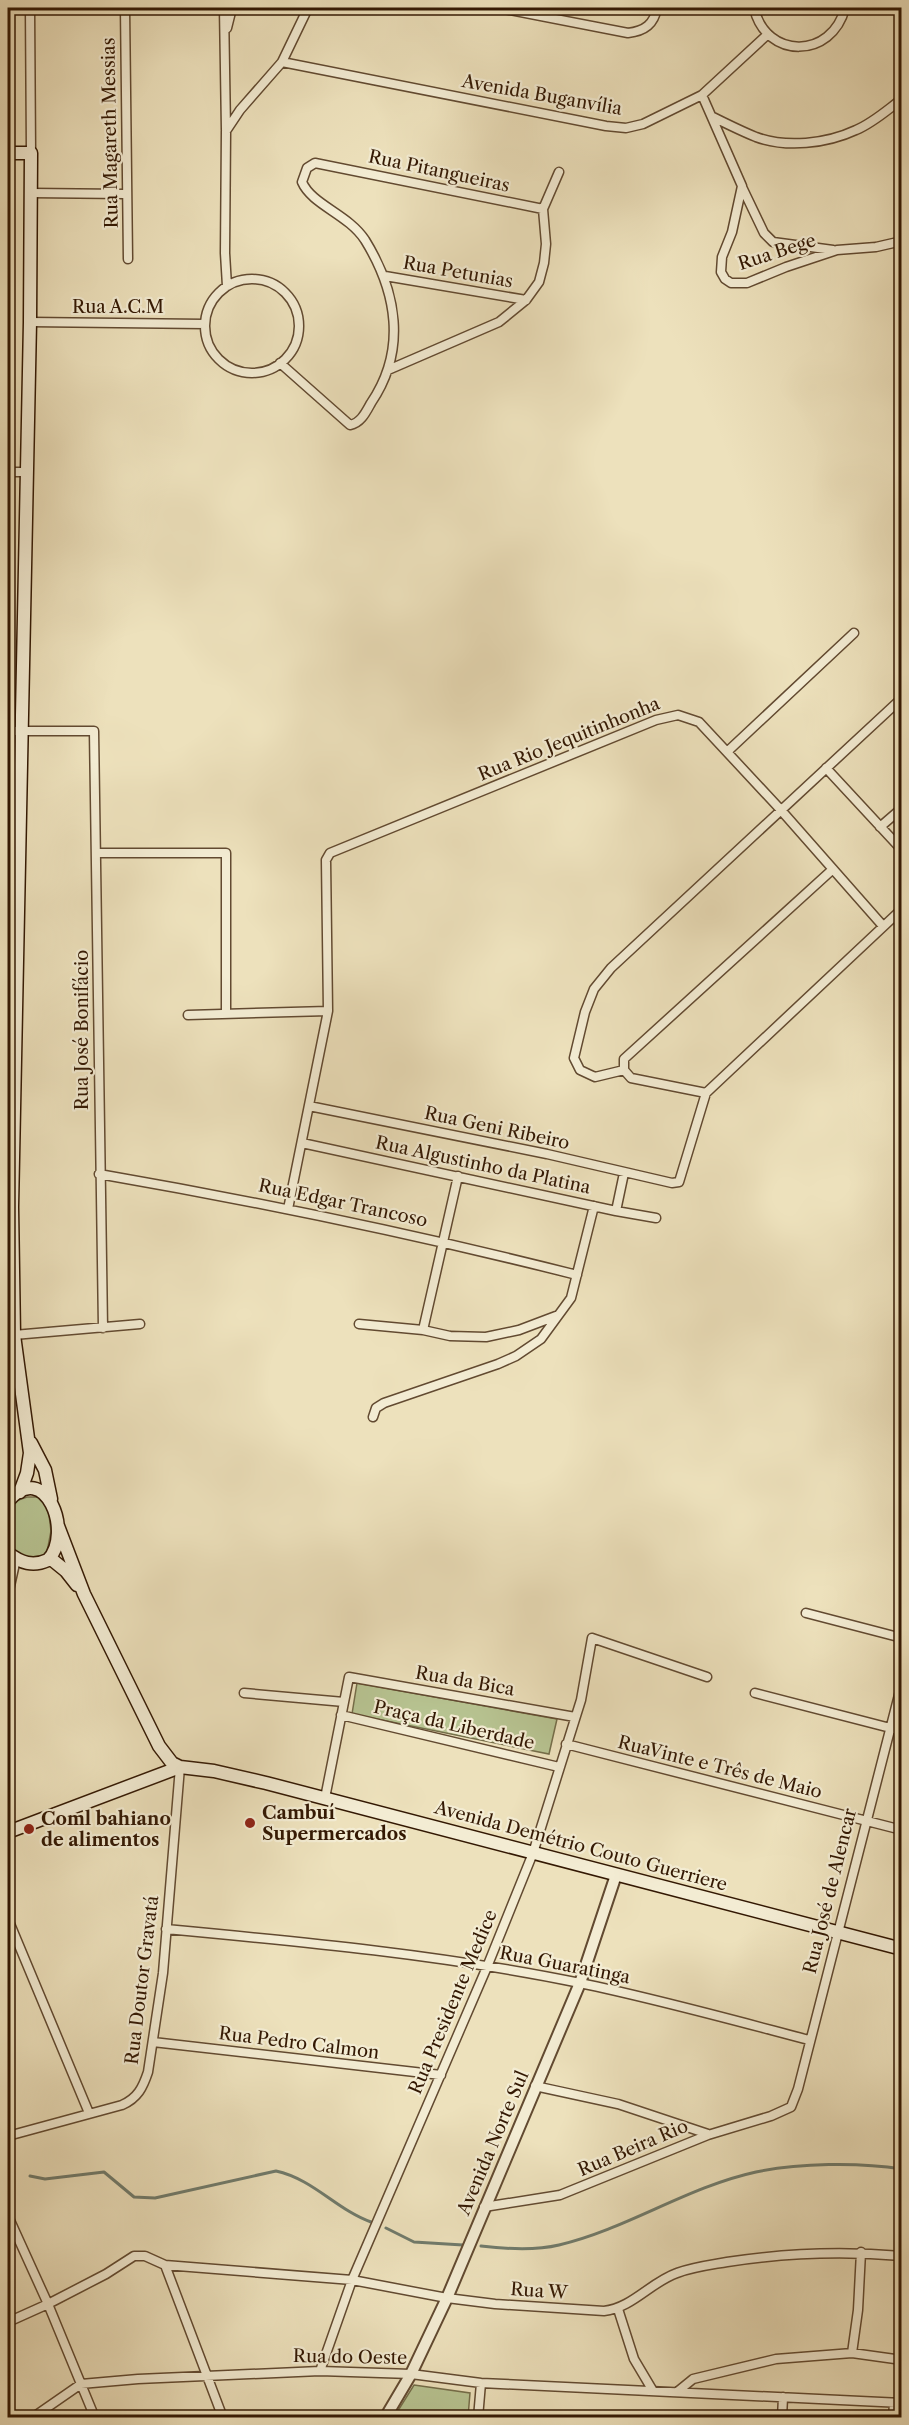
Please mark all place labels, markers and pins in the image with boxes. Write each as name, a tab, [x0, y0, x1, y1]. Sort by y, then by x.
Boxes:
place label: Cambuí Supermercados	[262, 1802, 407, 1845]
place label: Coml bahiano de alimentos	[41, 1808, 171, 1851]
marker: Cambuí Supermercados	[243, 1816, 257, 1830]
marker: Coml bahiano de alimentos	[22, 1822, 36, 1836]

